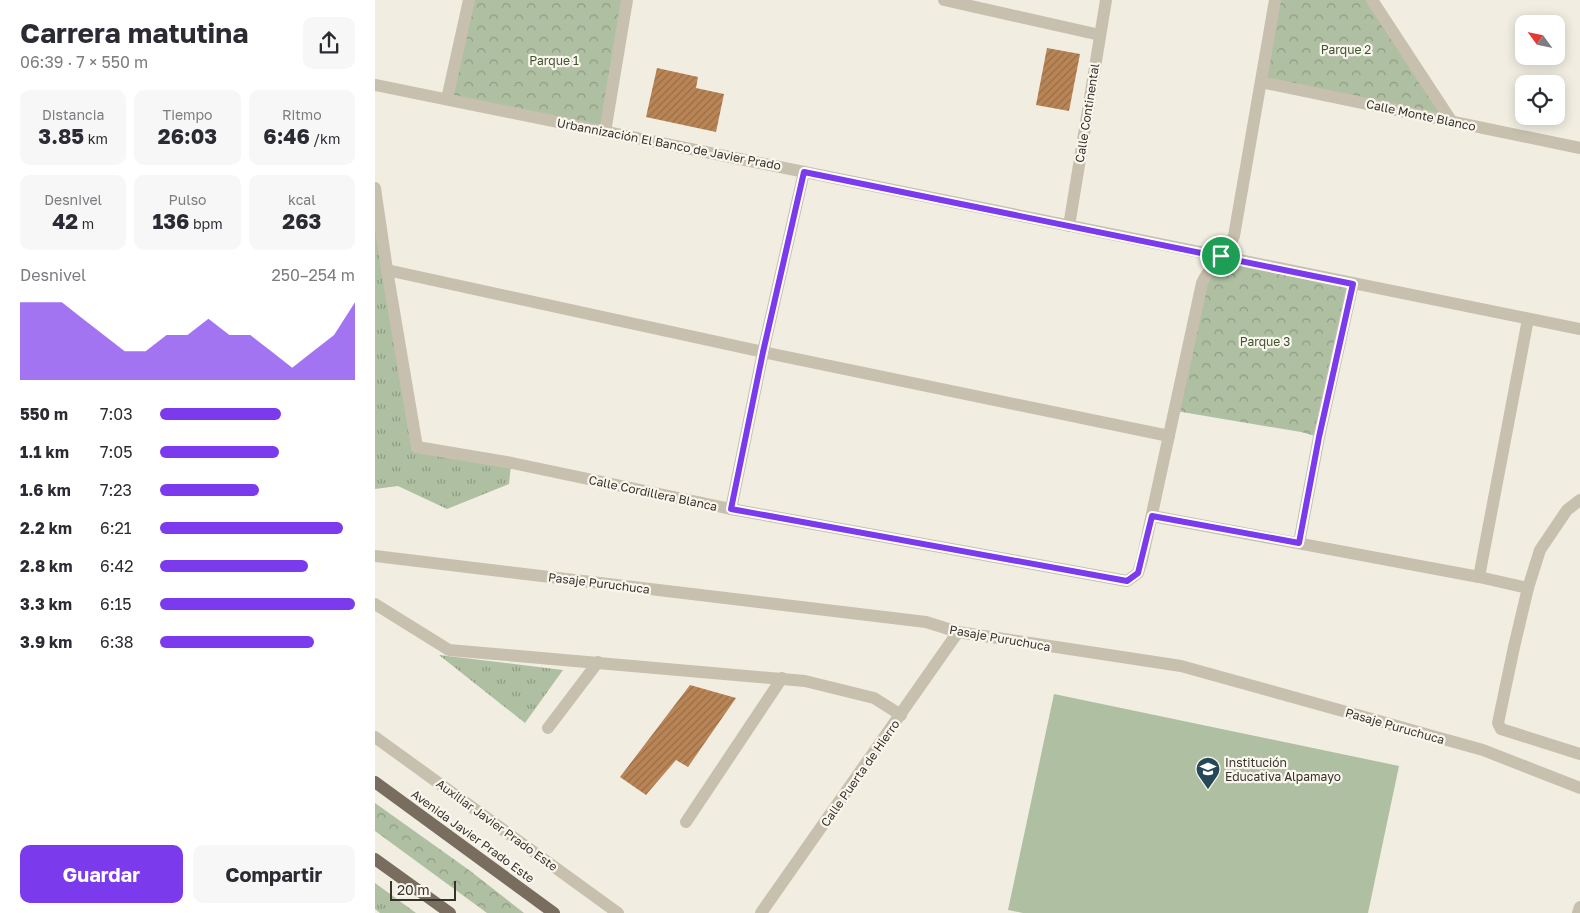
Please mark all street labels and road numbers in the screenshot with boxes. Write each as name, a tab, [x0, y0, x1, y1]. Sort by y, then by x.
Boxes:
street label: Calle Continental	[1072, 62, 1102, 164]
street label: Calle Monte Blanco	[1365, 96, 1477, 134]
street label: Urbannización El Banco de Javier Prado	[556, 115, 782, 173]
street label: Calle Cordillera Blanca	[587, 472, 719, 514]
street label: Pasaje Puruchuca	[547, 569, 651, 597]
street label: Pasaje Puruchuca	[948, 622, 1052, 654]
street label: Pasaje Puruchuca	[1344, 705, 1446, 747]
street label: Calle Puerta de Hierro	[817, 717, 903, 829]
street label: Auxiliar Javier Prado Este	[433, 776, 561, 874]
street label: Avenida Javier Prado Este	[409, 786, 538, 886]

